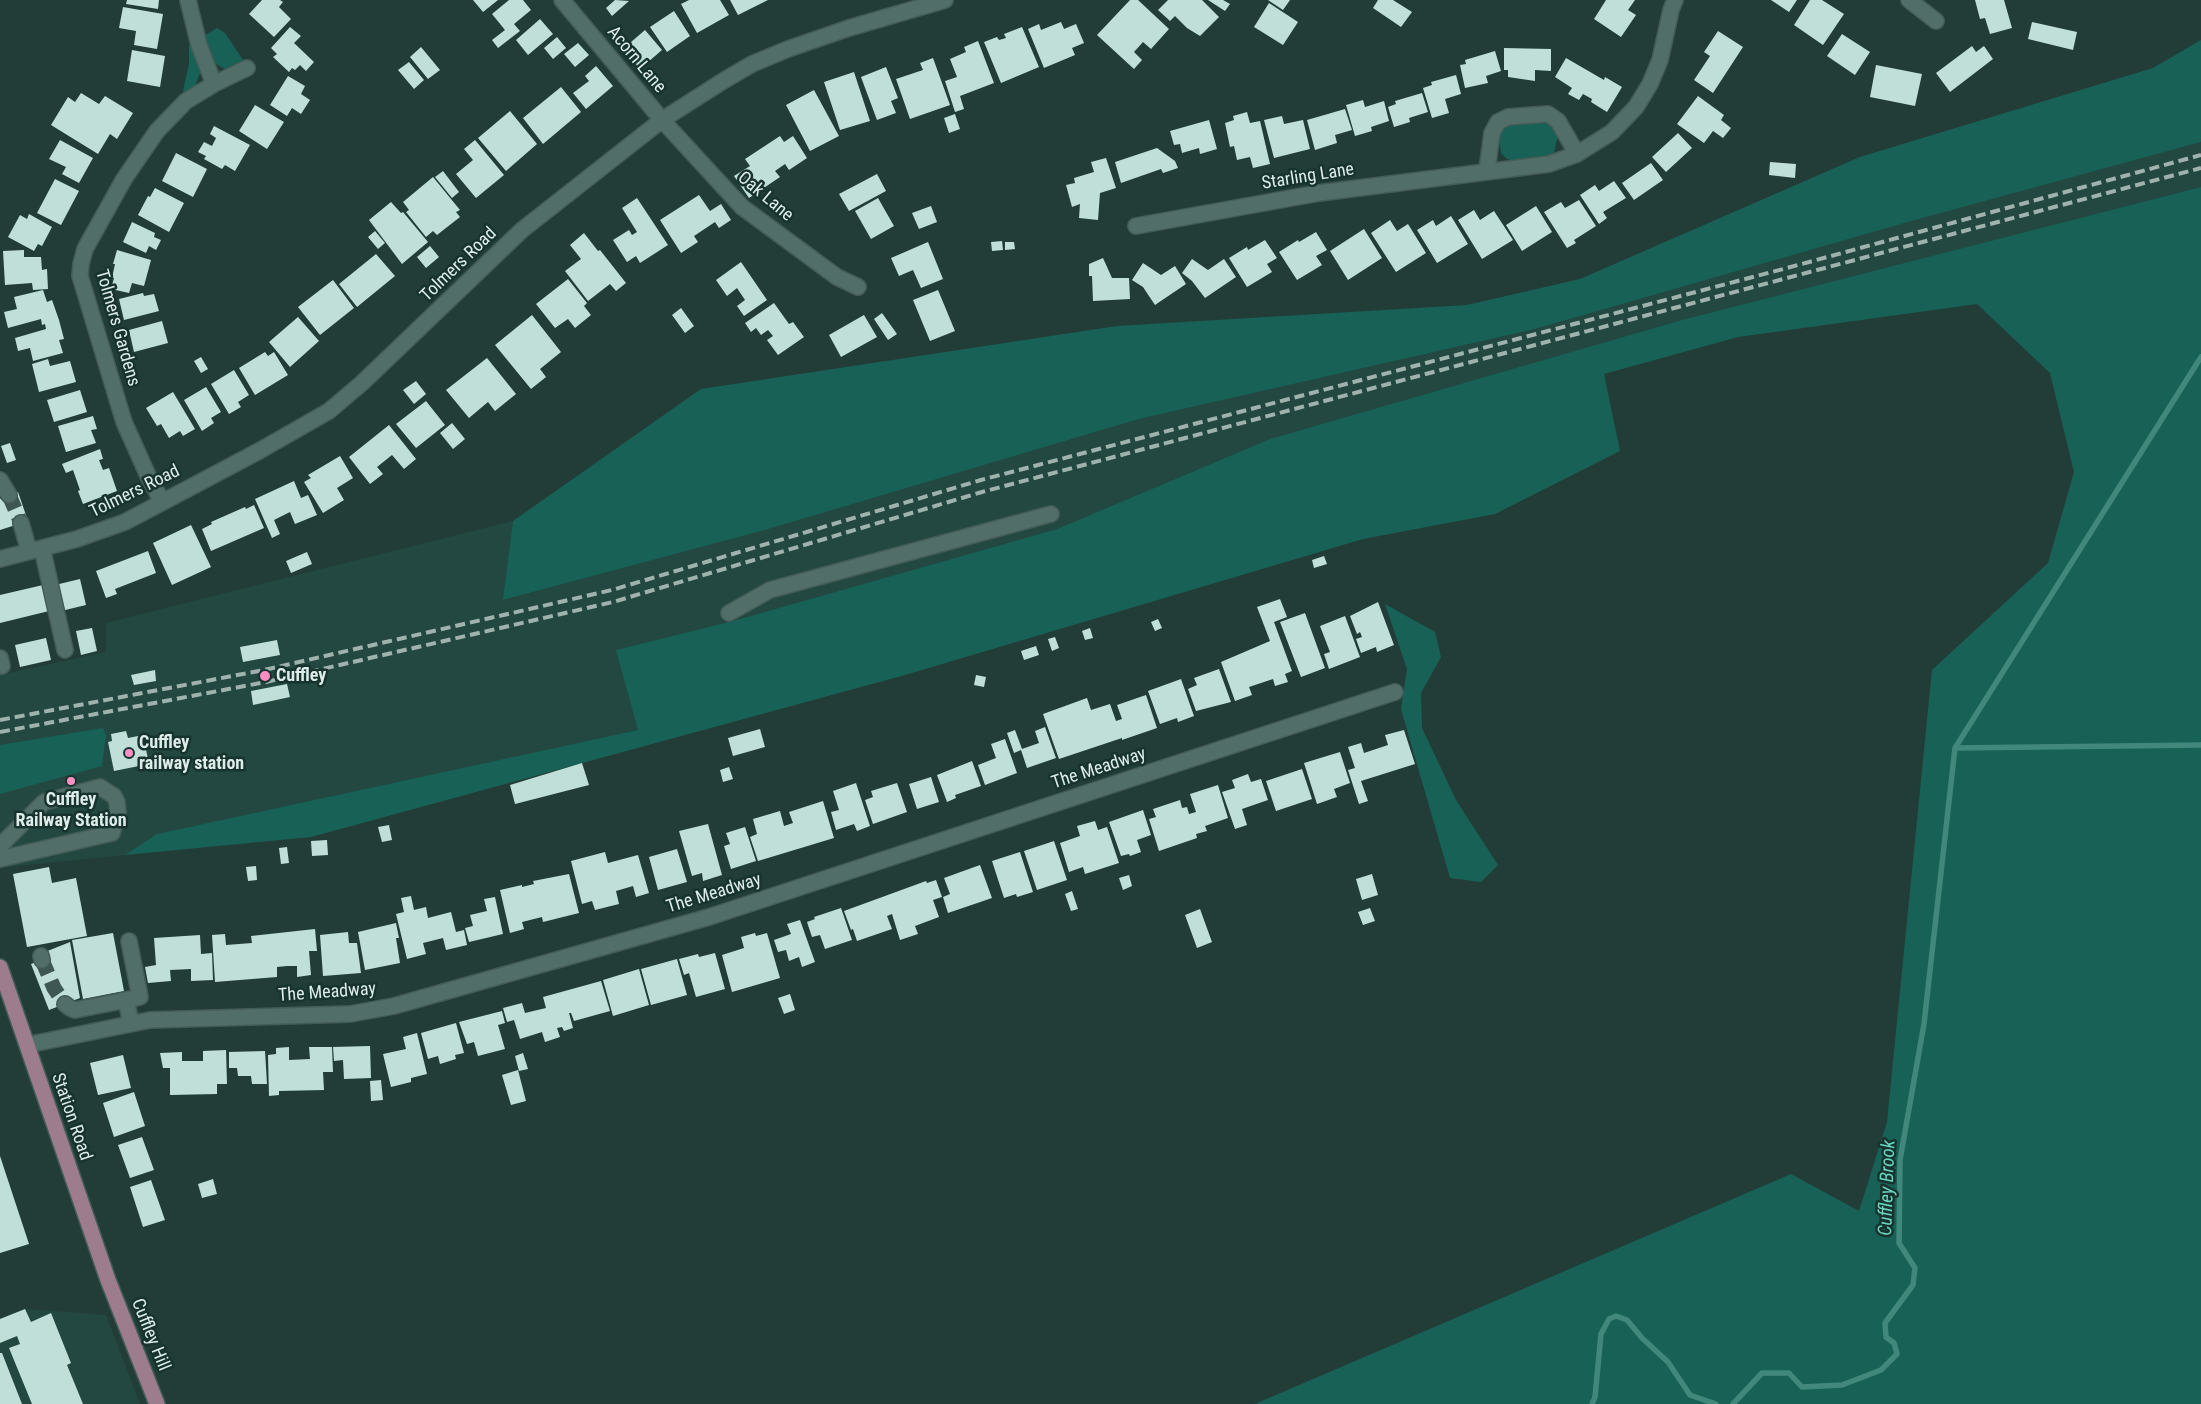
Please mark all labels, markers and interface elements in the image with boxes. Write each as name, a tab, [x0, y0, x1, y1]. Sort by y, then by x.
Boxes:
street label: Acorn Lane	[602, 22, 670, 98]
street label: Starling Lane	[1260, 159, 1356, 195]
street label: Oak Lane	[733, 168, 797, 226]
street label: Tolmers Road	[416, 223, 502, 307]
street label: Tolmers Gardens	[90, 267, 144, 389]
street label: Tolmers Road	[86, 461, 184, 523]
place label: Cuffley	[276, 665, 326, 687]
marker: Cuffley	[258, 669, 272, 683]
place label: Cuffley railway station	[139, 732, 244, 774]
street label: The Meadway	[1049, 744, 1149, 794]
marker: Cuffley railway station	[123, 747, 135, 759]
marker: Cuffley Railway Station	[65, 775, 77, 787]
place label: Cuffley Railway Station	[15, 789, 127, 832]
street label: The Meadway	[664, 869, 764, 919]
street label: The Meadway	[277, 979, 377, 1007]
street label: Station Road	[46, 1071, 96, 1163]
water label: Cuffley Brook	[1875, 1140, 1901, 1236]
street label: Cuffley Hill	[126, 1296, 174, 1374]

